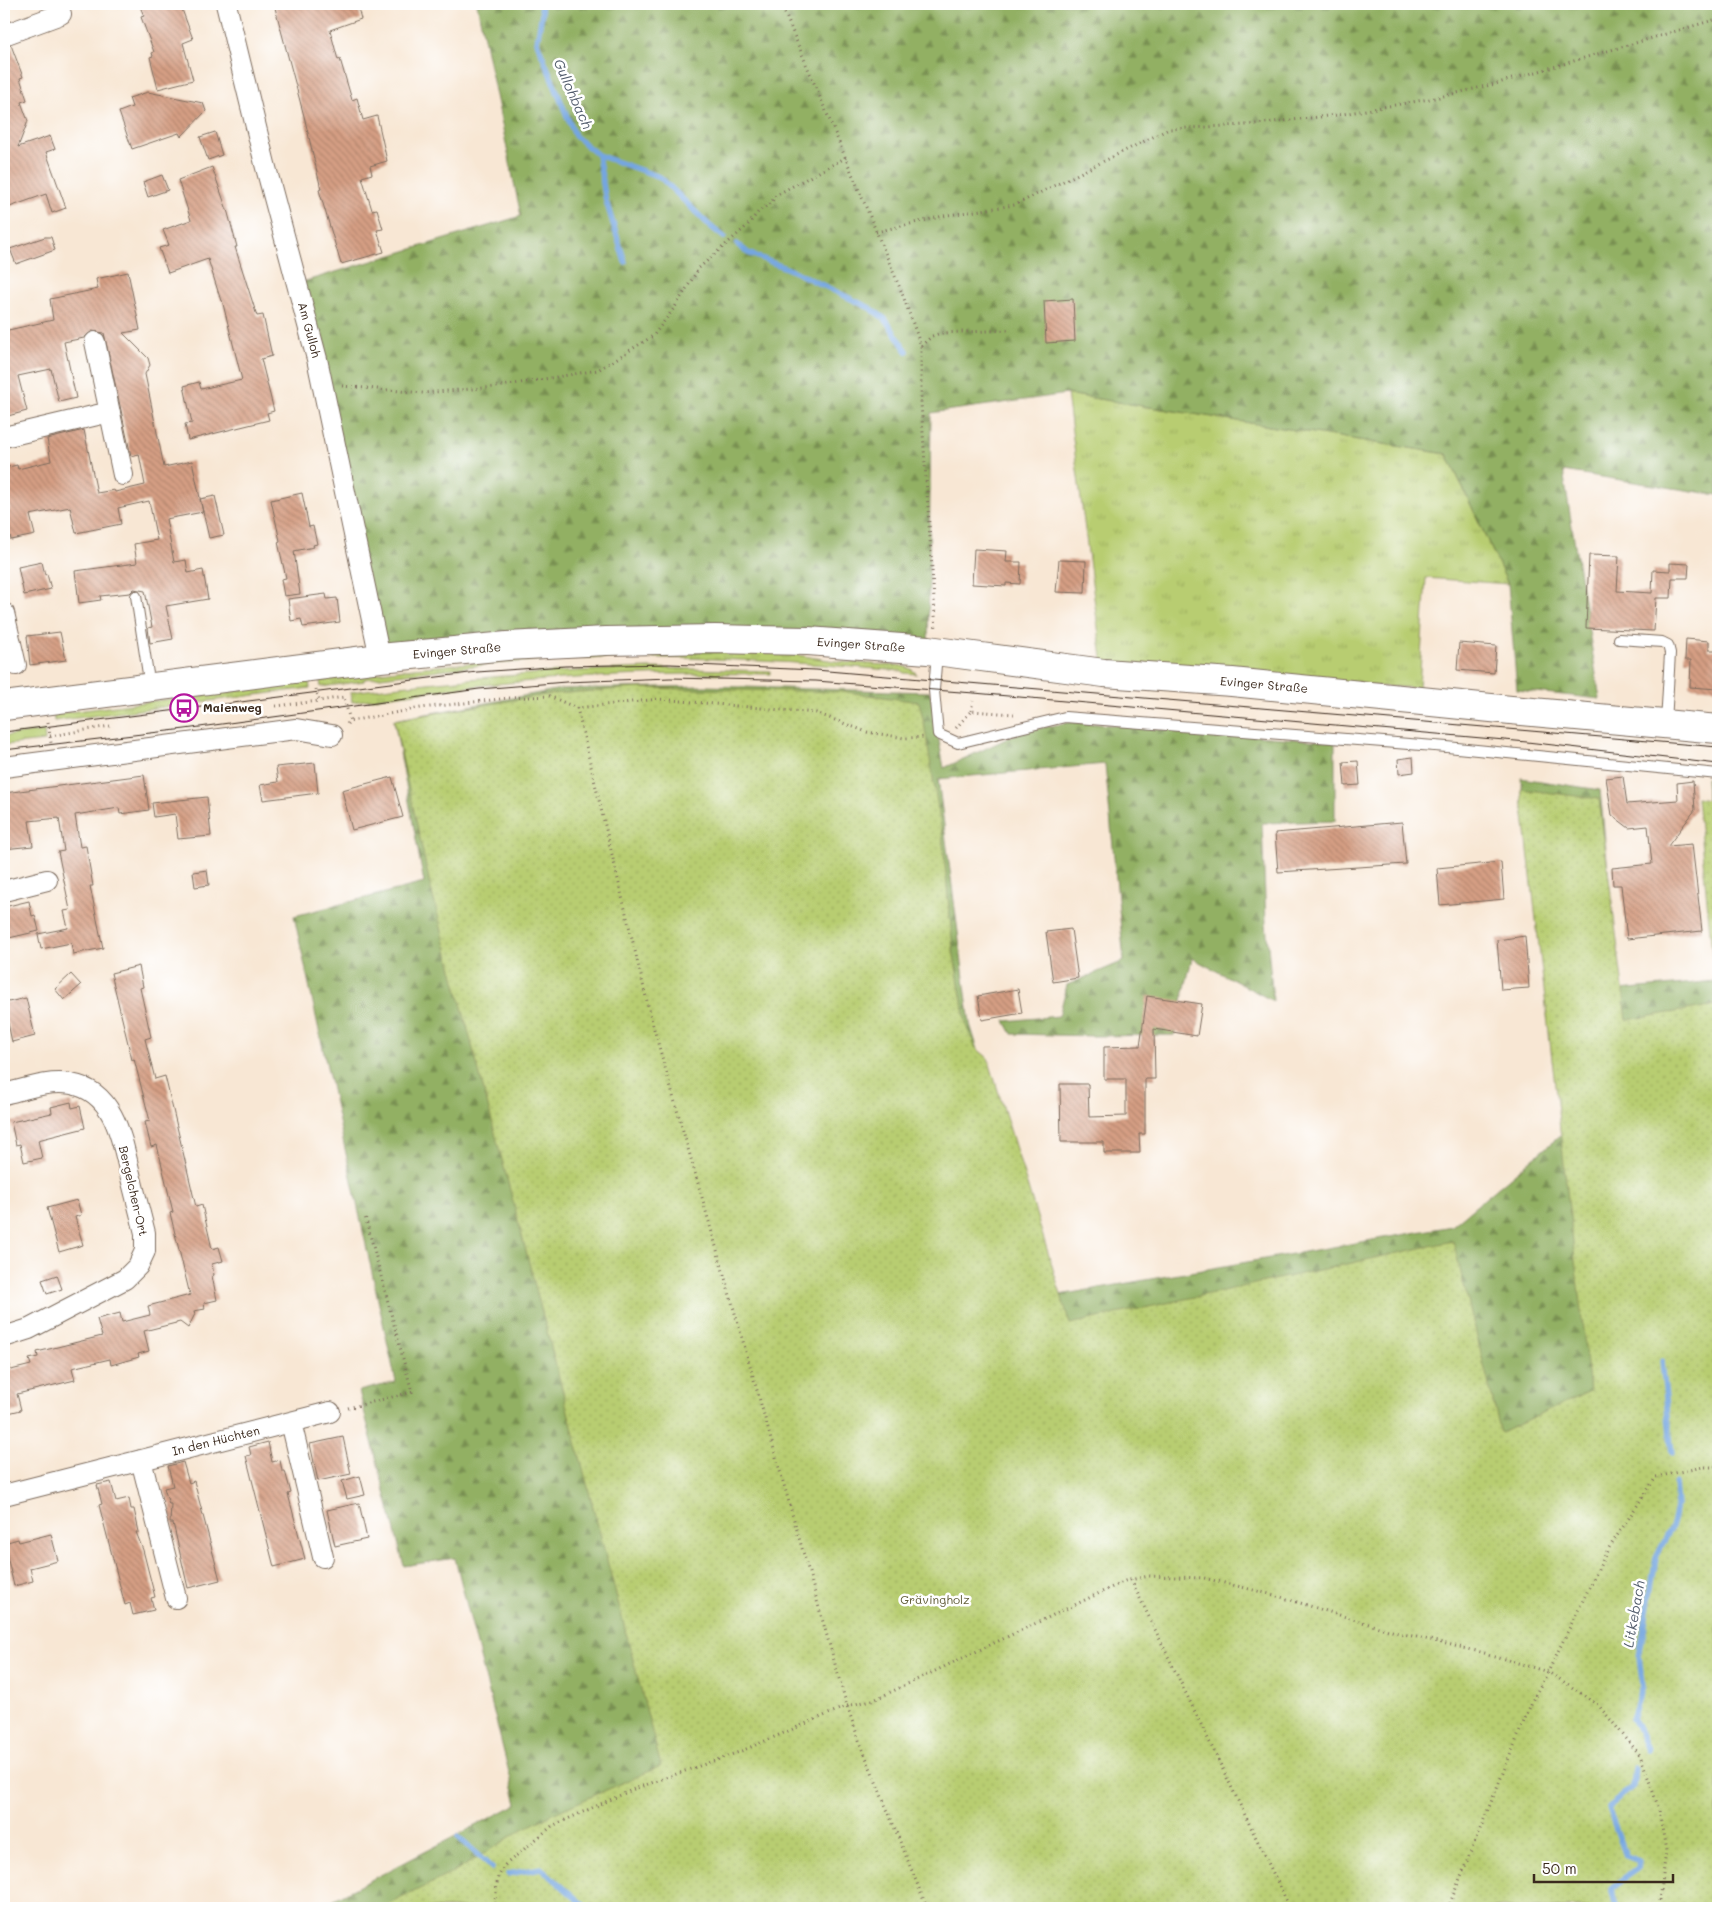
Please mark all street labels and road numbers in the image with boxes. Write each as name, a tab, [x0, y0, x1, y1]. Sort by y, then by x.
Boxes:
street label: Am Gulloh	[295, 300, 325, 360]
street label: Evinger Straße	[816, 633, 906, 655]
street label: Evinger Straße	[412, 638, 502, 662]
street label: Evinger Straße	[1219, 672, 1309, 696]
street label: Bergelchen-Ort	[116, 1144, 152, 1237]
street label: In den Hüchten	[170, 1421, 261, 1459]

